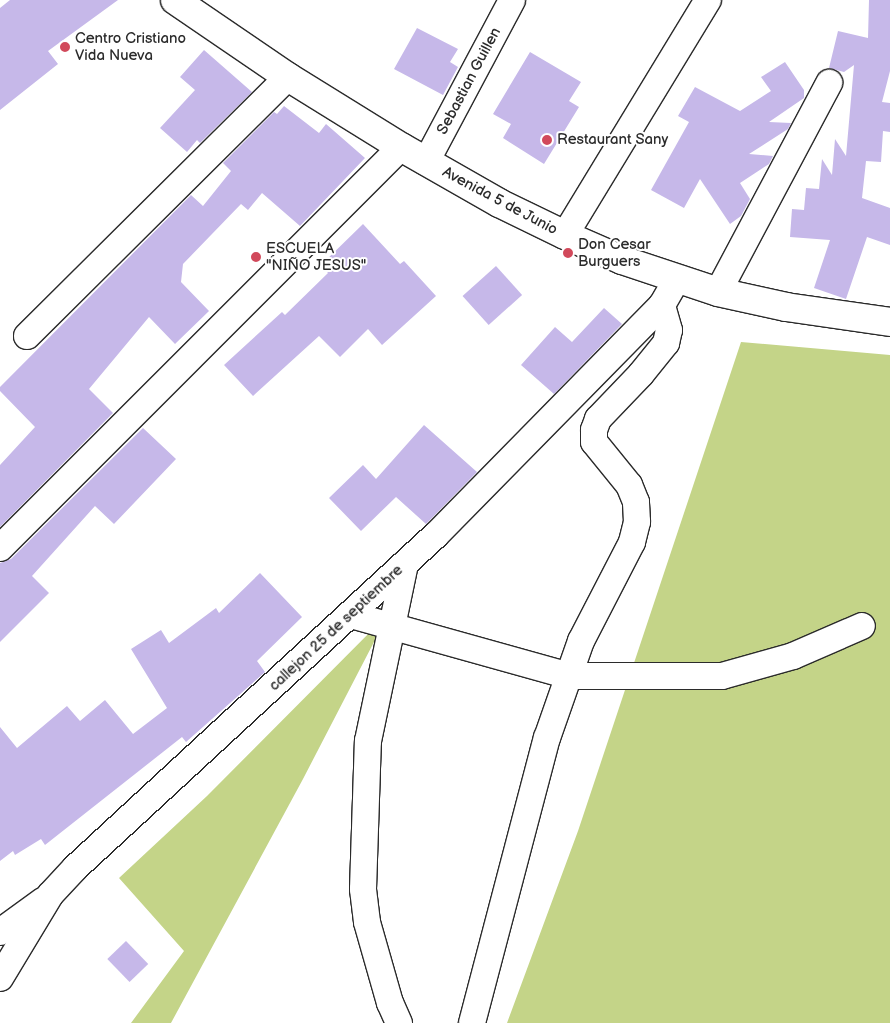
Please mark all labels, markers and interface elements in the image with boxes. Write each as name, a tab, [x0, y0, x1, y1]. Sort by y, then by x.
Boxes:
street label: Sebastian Guillen	[433, 24, 505, 138]
place label: Centro Cristiano Vida Nueva	[75, 29, 186, 64]
marker: Centro Cristiano Vida Nueva	[59, 41, 71, 53]
place label: Restaurant Sany	[557, 131, 669, 149]
marker: Restaurant Sany	[541, 134, 553, 146]
street label: Avenida 5 de Junio	[439, 163, 561, 239]
place label: Don Cesar Burguers	[578, 235, 651, 270]
place label: ESCUELA "NIÑO JESUS"	[266, 239, 367, 274]
marker: Don Cesar Burguers	[562, 247, 574, 259]
marker: ESCUELA "NIÑO JESUS"	[250, 251, 262, 263]
street label: callejon 25 de septiembre	[265, 561, 407, 695]

